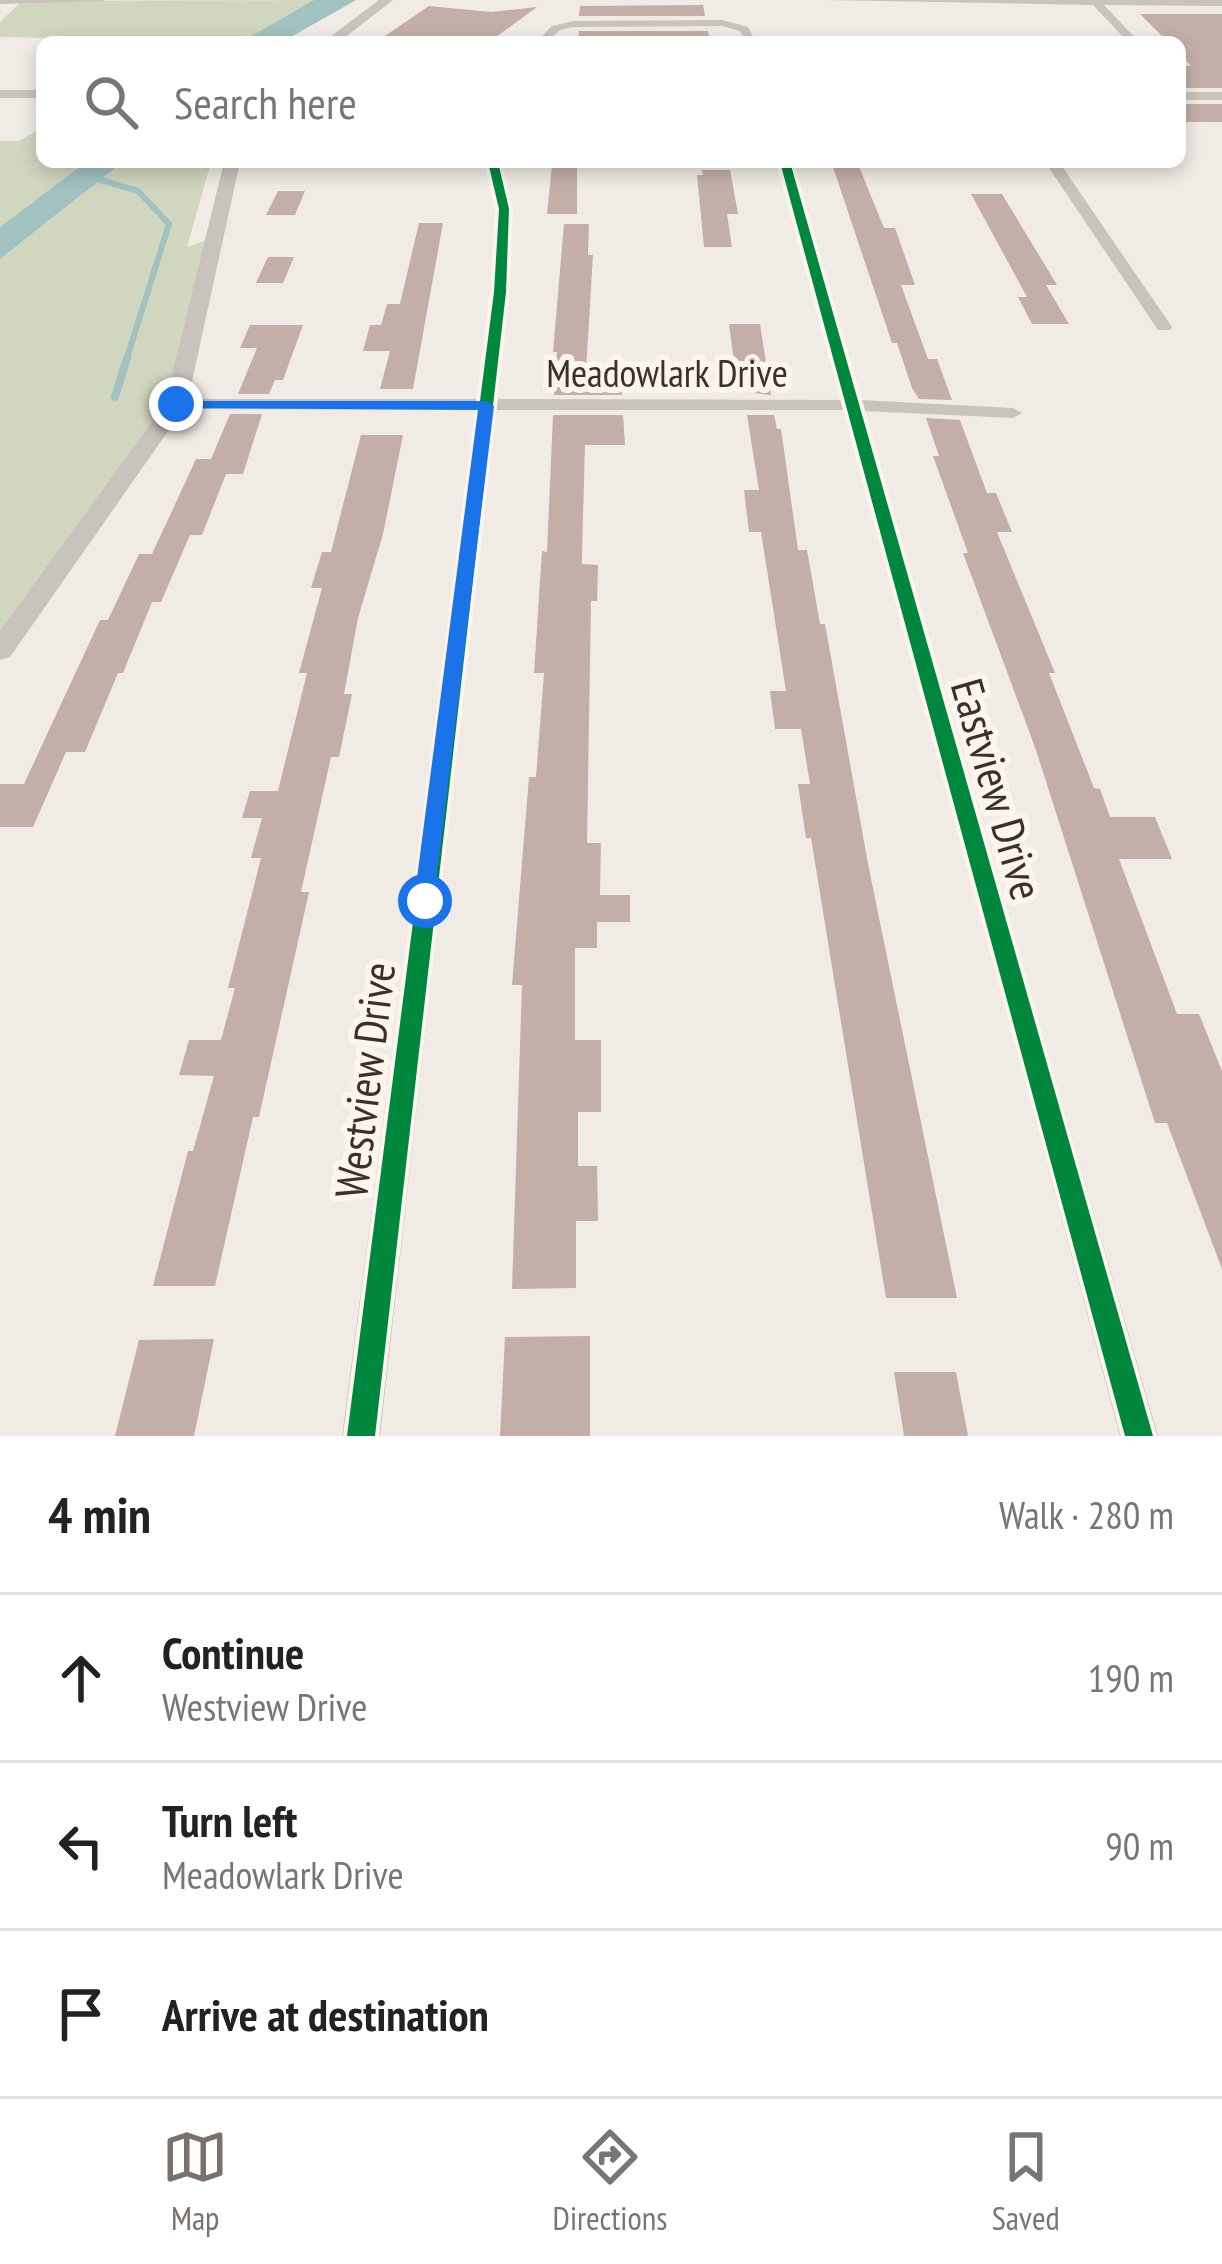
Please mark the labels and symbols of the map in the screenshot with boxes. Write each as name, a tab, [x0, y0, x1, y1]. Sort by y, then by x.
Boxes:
street label: Meadowlark Drive	[546, 347, 788, 398]
route end	[149, 377, 203, 431]
street label: Eastview Drive	[939, 672, 1057, 906]
route start	[398, 874, 452, 928]
street label: Westview Drive	[321, 959, 407, 1201]

